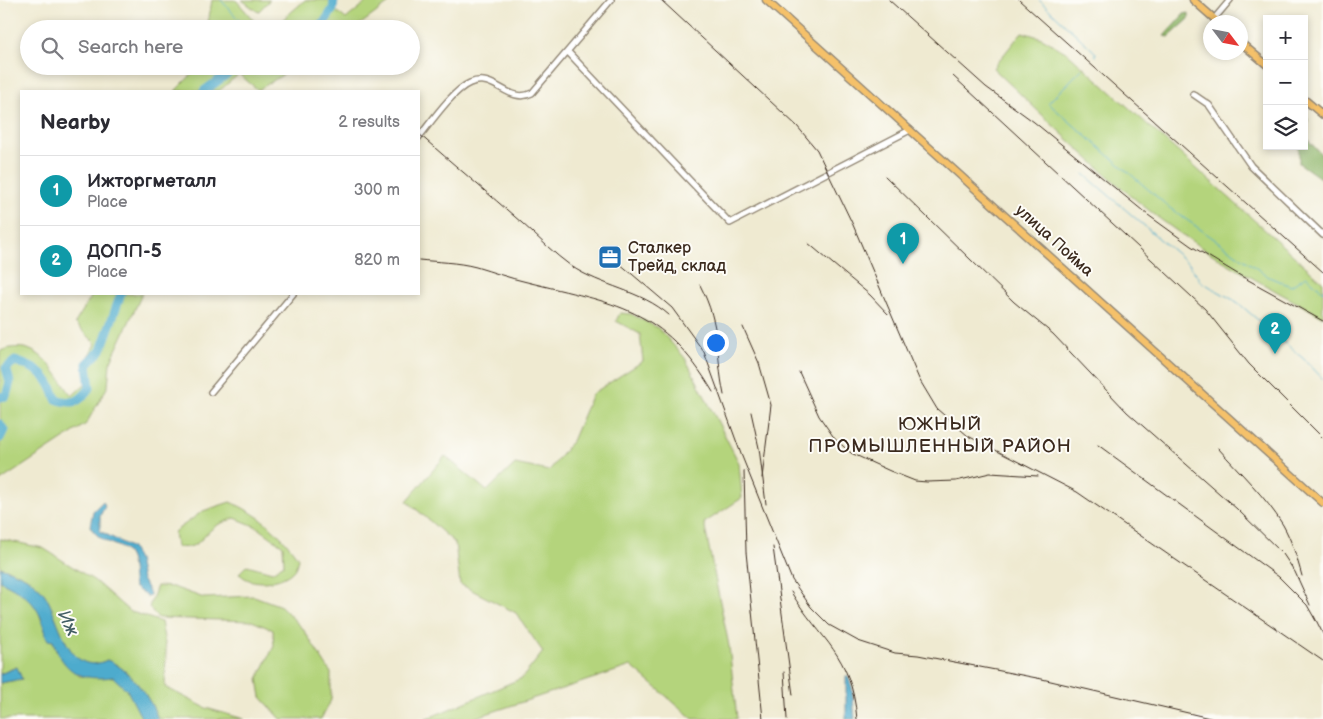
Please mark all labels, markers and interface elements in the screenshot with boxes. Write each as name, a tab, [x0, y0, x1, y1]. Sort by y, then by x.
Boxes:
north arrow	[1203, 15, 1248, 60]
map controls	[1263, 15, 1308, 150]
button: +	[1263, 15, 1308, 60]
search box	[20, 20, 420, 75]
icon: search	[38, 34, 66, 62]
text: Search here	[78, 36, 183, 59]
button: −	[1263, 60, 1308, 105]
button: layers	[1263, 105, 1308, 150]
text: Nearby	[40, 110, 110, 135]
text: 2 results	[338, 113, 400, 132]
text: Ижторгметалл	[87, 170, 217, 193]
text: 1	[53, 181, 59, 200]
text: 300 m	[354, 181, 400, 200]
text: Place	[87, 193, 128, 212]
street label: улица Пойма	[1011, 201, 1097, 281]
pin: 1	[887, 223, 919, 264]
place label: Сталкер Трейд, склад	[628, 239, 726, 276]
text: ДОПП-5	[87, 240, 162, 263]
office icon: Сталкер Трейд, склад	[597, 244, 623, 270]
text: 2	[51, 251, 61, 270]
text: 820 m	[354, 251, 400, 270]
text: Place	[87, 263, 128, 282]
pin: 2	[1259, 313, 1291, 354]
your location	[703, 330, 729, 356]
district label: ЮЖНЫЙ ПРОМЫШЛЕННЫЙ РАЙОН	[808, 413, 1072, 458]
water label: Иж	[53, 607, 83, 640]

